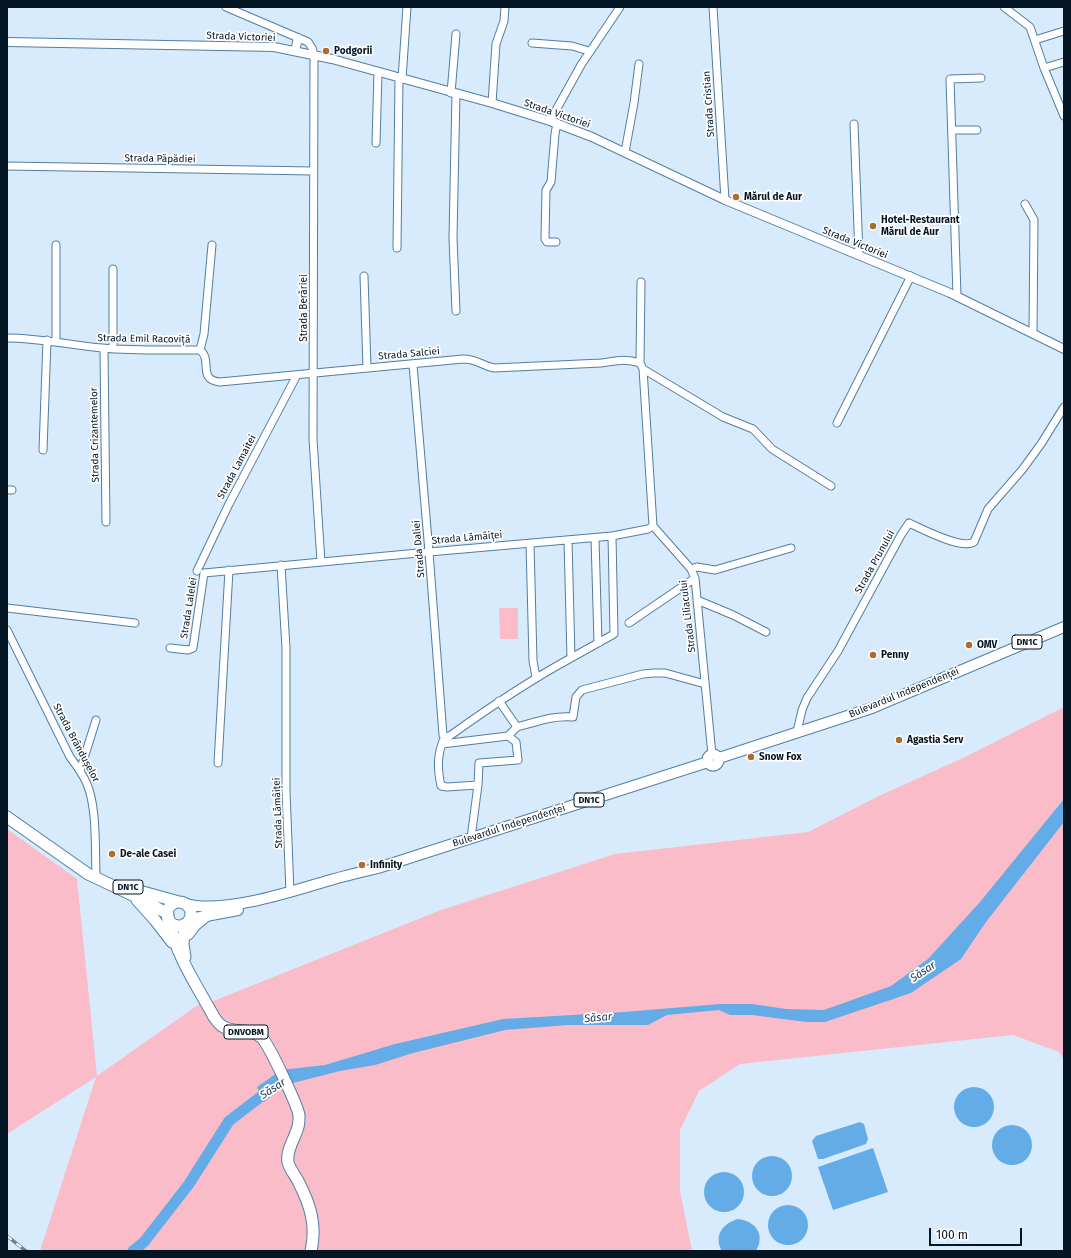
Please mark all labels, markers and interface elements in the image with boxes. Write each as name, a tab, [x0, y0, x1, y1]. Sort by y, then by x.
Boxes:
street label: Strada Victoriei	[206, 30, 276, 44]
place label: Podgorii	[334, 45, 372, 57]
marker: Podgorii	[321, 46, 331, 56]
street label: Strada Cristian	[701, 70, 717, 138]
street label: Strada Victoriei	[522, 97, 592, 131]
street label: Strada Păpădiei	[124, 152, 196, 166]
place label: Mărul de Aur	[744, 191, 802, 203]
marker: Mărul de Aur	[731, 192, 741, 202]
place label: Hotel-Restaurant Mărul de Aur	[881, 214, 960, 238]
marker: Hotel-Restaurant Mărul de Aur	[868, 221, 878, 231]
street label: Strada Victoriei	[821, 224, 889, 262]
street label: Strada Berăriei	[298, 274, 310, 342]
street label: Strada Emil Racoviță	[98, 332, 190, 346]
street label: Strada Salciei	[378, 345, 440, 363]
street label: Strada Crizantemelor	[88, 387, 102, 483]
street label: Strada Lamaitei	[215, 433, 259, 501]
street label: Strada Daliei	[411, 520, 427, 578]
street label: Strada Prunului	[853, 528, 897, 596]
street label: Strada Lămâiței	[431, 529, 503, 547]
street label: Strada Lalelei	[178, 577, 200, 639]
street label: Strada Liliacului	[678, 579, 698, 653]
road number: DN1C	[1012, 635, 1042, 649]
place label: OMV	[977, 639, 997, 651]
marker: OMV	[964, 640, 974, 650]
place label: Penny	[881, 649, 909, 661]
marker: Penny	[868, 650, 878, 660]
street label: Bulevardul Independenței	[847, 665, 961, 721]
street label: Strada Brândușelor	[50, 702, 102, 784]
place label: Agastia Serv	[907, 734, 963, 746]
marker: Agastia Serv	[894, 735, 904, 745]
place label: Snow Fox	[759, 751, 802, 763]
marker: Snow Fox	[746, 752, 756, 762]
street label: Strada Lămâiței	[271, 777, 285, 849]
road number: DN1C	[574, 793, 604, 807]
street label: Bulevardul Independenței	[451, 802, 567, 850]
place label: De-ale Casei	[120, 848, 176, 860]
marker: De-ale Casei	[107, 849, 117, 859]
place label: Infinity	[370, 859, 402, 871]
marker: Infinity	[357, 860, 367, 870]
road number: DN1C	[113, 880, 143, 894]
water label: Săsar	[908, 959, 938, 985]
water label: Săsar	[584, 1010, 612, 1026]
road number: DNVOBM	[224, 1025, 268, 1039]
water label: Săsar	[258, 1076, 288, 1102]
scale bar	[931, 1220, 1024, 1246]
text: 100 m	[936, 1228, 968, 1242]

